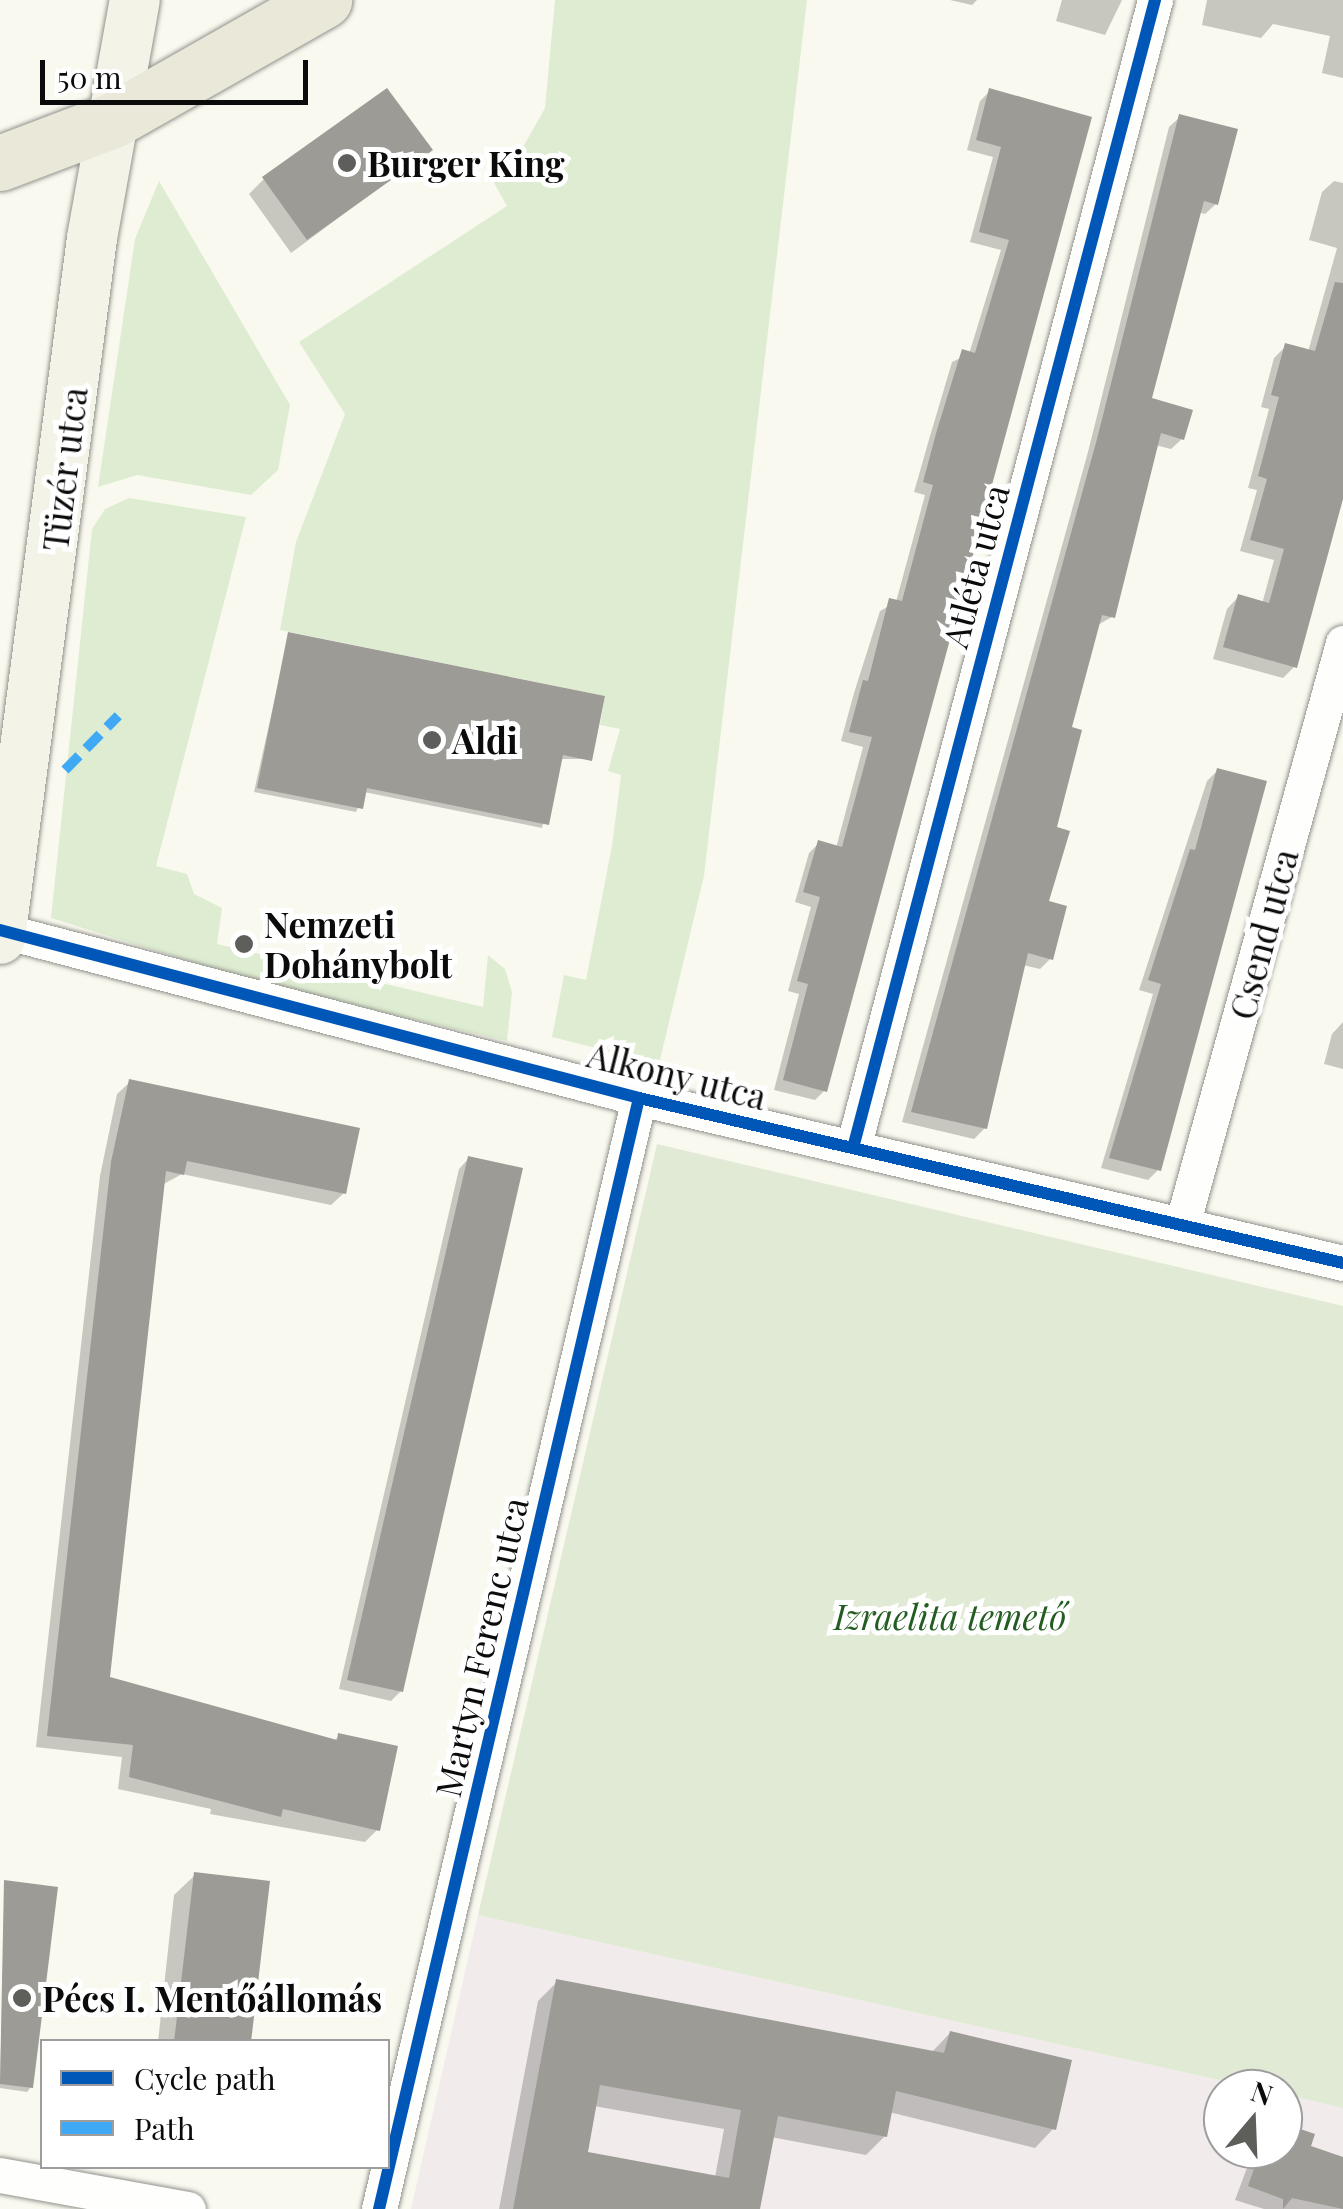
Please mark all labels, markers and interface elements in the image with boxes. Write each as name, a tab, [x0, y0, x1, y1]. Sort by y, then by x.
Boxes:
scale bar	[45, 40, 312, 102]
text: 50 m	[57, 57, 122, 97]
place label: Burger King	[367, 142, 565, 184]
marker: Burger King	[336, 152, 358, 174]
street label: Tüzér utca	[33, 384, 95, 554]
street label: Atléta utca	[933, 480, 1017, 652]
place label: Aldi	[452, 719, 518, 761]
marker: Aldi	[421, 729, 443, 751]
street label: Csend utca	[1220, 844, 1306, 1024]
place label: Nemzeti Dohánybolt	[264, 903, 452, 985]
marker: Nemzeti Dohánybolt	[233, 933, 255, 955]
street label: Alkony utca	[583, 1032, 771, 1118]
street label: Martyn Ferenc utca	[426, 1493, 536, 1801]
park label: Izraelita temető	[834, 1595, 1066, 1637]
place label: Pécs I. Mentőállomás	[42, 1977, 382, 2019]
marker: Pécs I. Mentőállomás	[11, 1987, 33, 2009]
legend	[40, 2039, 390, 2169]
text: Cycle path	[134, 2058, 276, 2098]
north arrow	[1203, 2069, 1303, 2169]
text: N	[1247, 2071, 1278, 2113]
text: Path	[134, 2108, 195, 2148]

